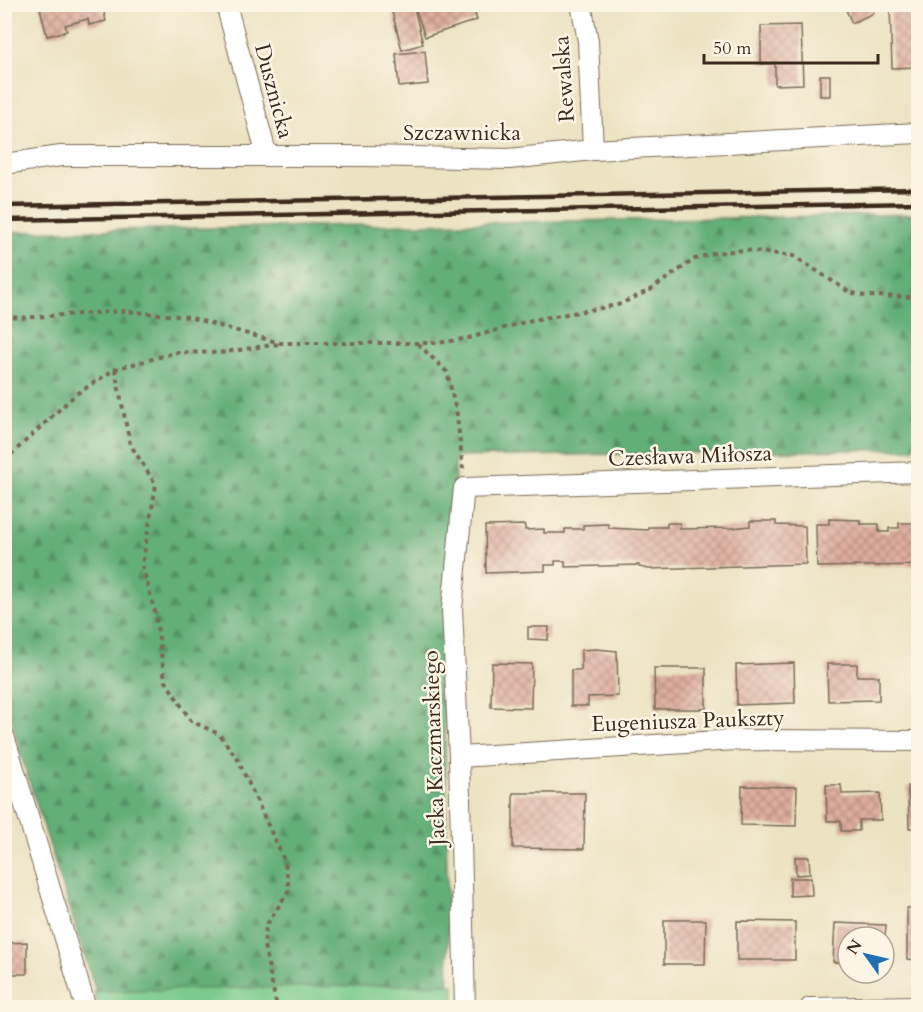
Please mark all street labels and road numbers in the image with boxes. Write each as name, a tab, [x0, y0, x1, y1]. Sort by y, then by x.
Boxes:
street label: Rewalska	[546, 34, 582, 123]
street label: Dusznicka	[247, 40, 301, 142]
street label: Szczawnicka	[403, 118, 521, 148]
street label: Czesława Miłosza	[607, 438, 773, 474]
street label: Jacka Kaczmarskiego	[416, 650, 453, 849]
street label: Eugeniusza Paukszty	[591, 703, 786, 739]

